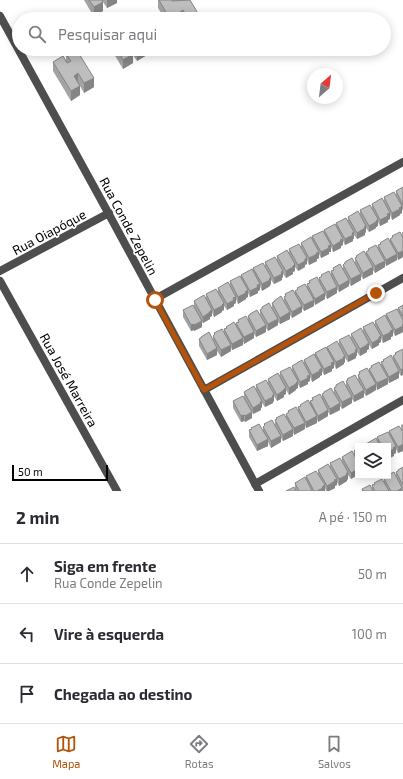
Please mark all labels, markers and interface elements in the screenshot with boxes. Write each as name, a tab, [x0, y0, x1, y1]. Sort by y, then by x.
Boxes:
search box	[12, 12, 391, 56]
icon: search	[26, 23, 48, 45]
text: Pesquisar aqui	[58, 25, 157, 43]
north arrow	[307, 68, 343, 104]
street label: Rua Conde Zepelin	[96, 174, 162, 278]
street label: Rua Oiapóque	[9, 206, 89, 258]
route end	[367, 284, 385, 302]
route start	[146, 291, 164, 309]
street label: Rua José Marreira	[37, 330, 101, 430]
map controls	[355, 443, 391, 479]
button: layers	[355, 443, 391, 479]
scale bar	[12, 463, 108, 482]
text: 50 m	[18, 465, 43, 478]
text: 2 min	[16, 507, 59, 527]
text: A pé · 150 m	[319, 509, 387, 525]
text: Siga em frente	[54, 557, 156, 575]
icon: ahead	[16, 563, 38, 585]
text: 50 m	[358, 566, 387, 582]
text: Rua Conde Zepelin	[54, 575, 163, 591]
icon: left	[16, 623, 38, 645]
text: Vire à esquerda	[54, 625, 164, 643]
text: 100 m	[352, 626, 387, 642]
icon: arrive	[16, 683, 38, 705]
text: Chegada ao destino	[54, 685, 192, 703]
tab: Mapa	[52, 733, 80, 770]
tab: Rotas	[185, 733, 214, 770]
tab: Salvos	[318, 733, 351, 770]

